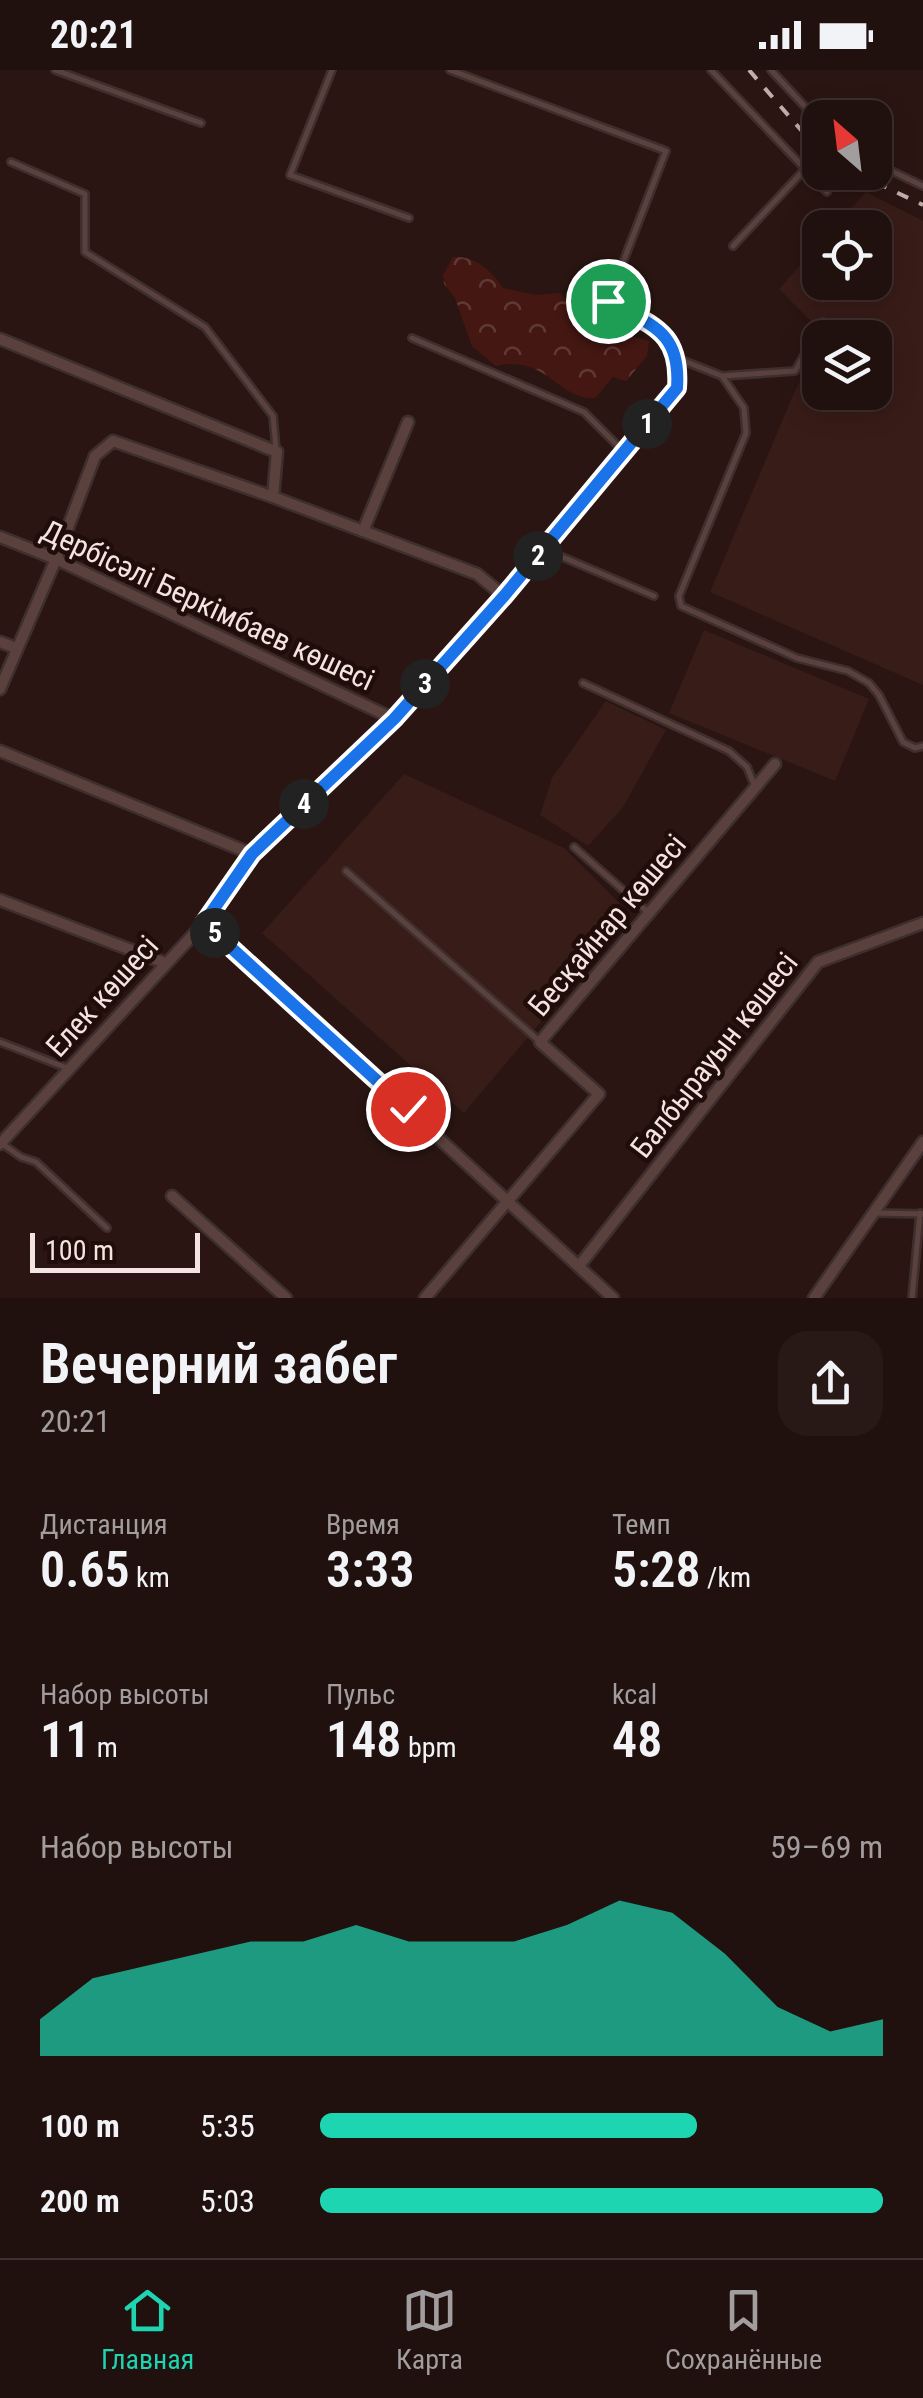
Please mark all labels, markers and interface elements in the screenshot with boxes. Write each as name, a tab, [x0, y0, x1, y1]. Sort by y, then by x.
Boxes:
text: 20:21	[50, 13, 137, 57]
north arrow	[802, 100, 892, 190]
map controls	[802, 100, 892, 410]
button: locate	[802, 210, 892, 300]
pin	[566, 259, 651, 344]
icon: arrive	[581, 274, 636, 329]
button: layers	[802, 320, 892, 410]
pin: 1	[622, 399, 672, 449]
text: 1	[640, 407, 654, 440]
street label: Дербісәлі Беркімбаев көшесі	[36, 512, 380, 698]
pin: 2	[513, 531, 563, 581]
text: 2	[531, 539, 545, 572]
pin: 3	[400, 659, 450, 709]
text: 3	[418, 667, 432, 700]
pin: 4	[279, 779, 329, 829]
text: 4	[297, 787, 311, 820]
street label: Бесқайнар көшесі	[521, 827, 693, 1023]
pin: 5	[190, 908, 240, 958]
text: 5	[208, 916, 222, 949]
street label: Елек көшесі	[39, 928, 165, 1064]
street label: Балбырауын көшесі	[623, 946, 805, 1164]
pin	[366, 1067, 451, 1152]
icon: check	[381, 1082, 436, 1137]
scale bar	[30, 1228, 200, 1272]
text: 100 m	[45, 1234, 114, 1267]
button: share	[778, 1331, 883, 1436]
text: Вечерний забег	[40, 1332, 397, 1396]
text: 20:21	[40, 1402, 111, 1440]
text: Дистанция	[40, 1508, 167, 1541]
text: Время	[326, 1508, 400, 1541]
text: Темп	[612, 1508, 671, 1541]
text: 0.65	[40, 1541, 130, 1599]
text: 3:33	[326, 1541, 415, 1599]
text: 5:28	[612, 1541, 701, 1599]
text: km	[130, 1561, 170, 1594]
text: /km	[701, 1561, 751, 1594]
text: Набор высоты	[40, 1678, 209, 1711]
text: Пульс	[326, 1678, 395, 1711]
text: kcal	[612, 1678, 657, 1711]
text: 11	[40, 1711, 90, 1769]
text: 148	[326, 1711, 401, 1769]
text: 48	[612, 1711, 662, 1769]
text: m	[90, 1731, 118, 1764]
text: bpm	[401, 1731, 457, 1764]
text: Набор высоты	[40, 1828, 234, 1866]
text: 59–69 m	[770, 1828, 883, 1866]
text: 100 m	[40, 2107, 120, 2145]
text: 5:35	[200, 2107, 255, 2145]
text: 200 m	[40, 2182, 120, 2220]
text: 5:03	[200, 2182, 255, 2220]
tab: Главная	[101, 2283, 194, 2376]
tab: Карта	[396, 2283, 463, 2376]
tab: Сохранённые	[665, 2283, 822, 2376]

